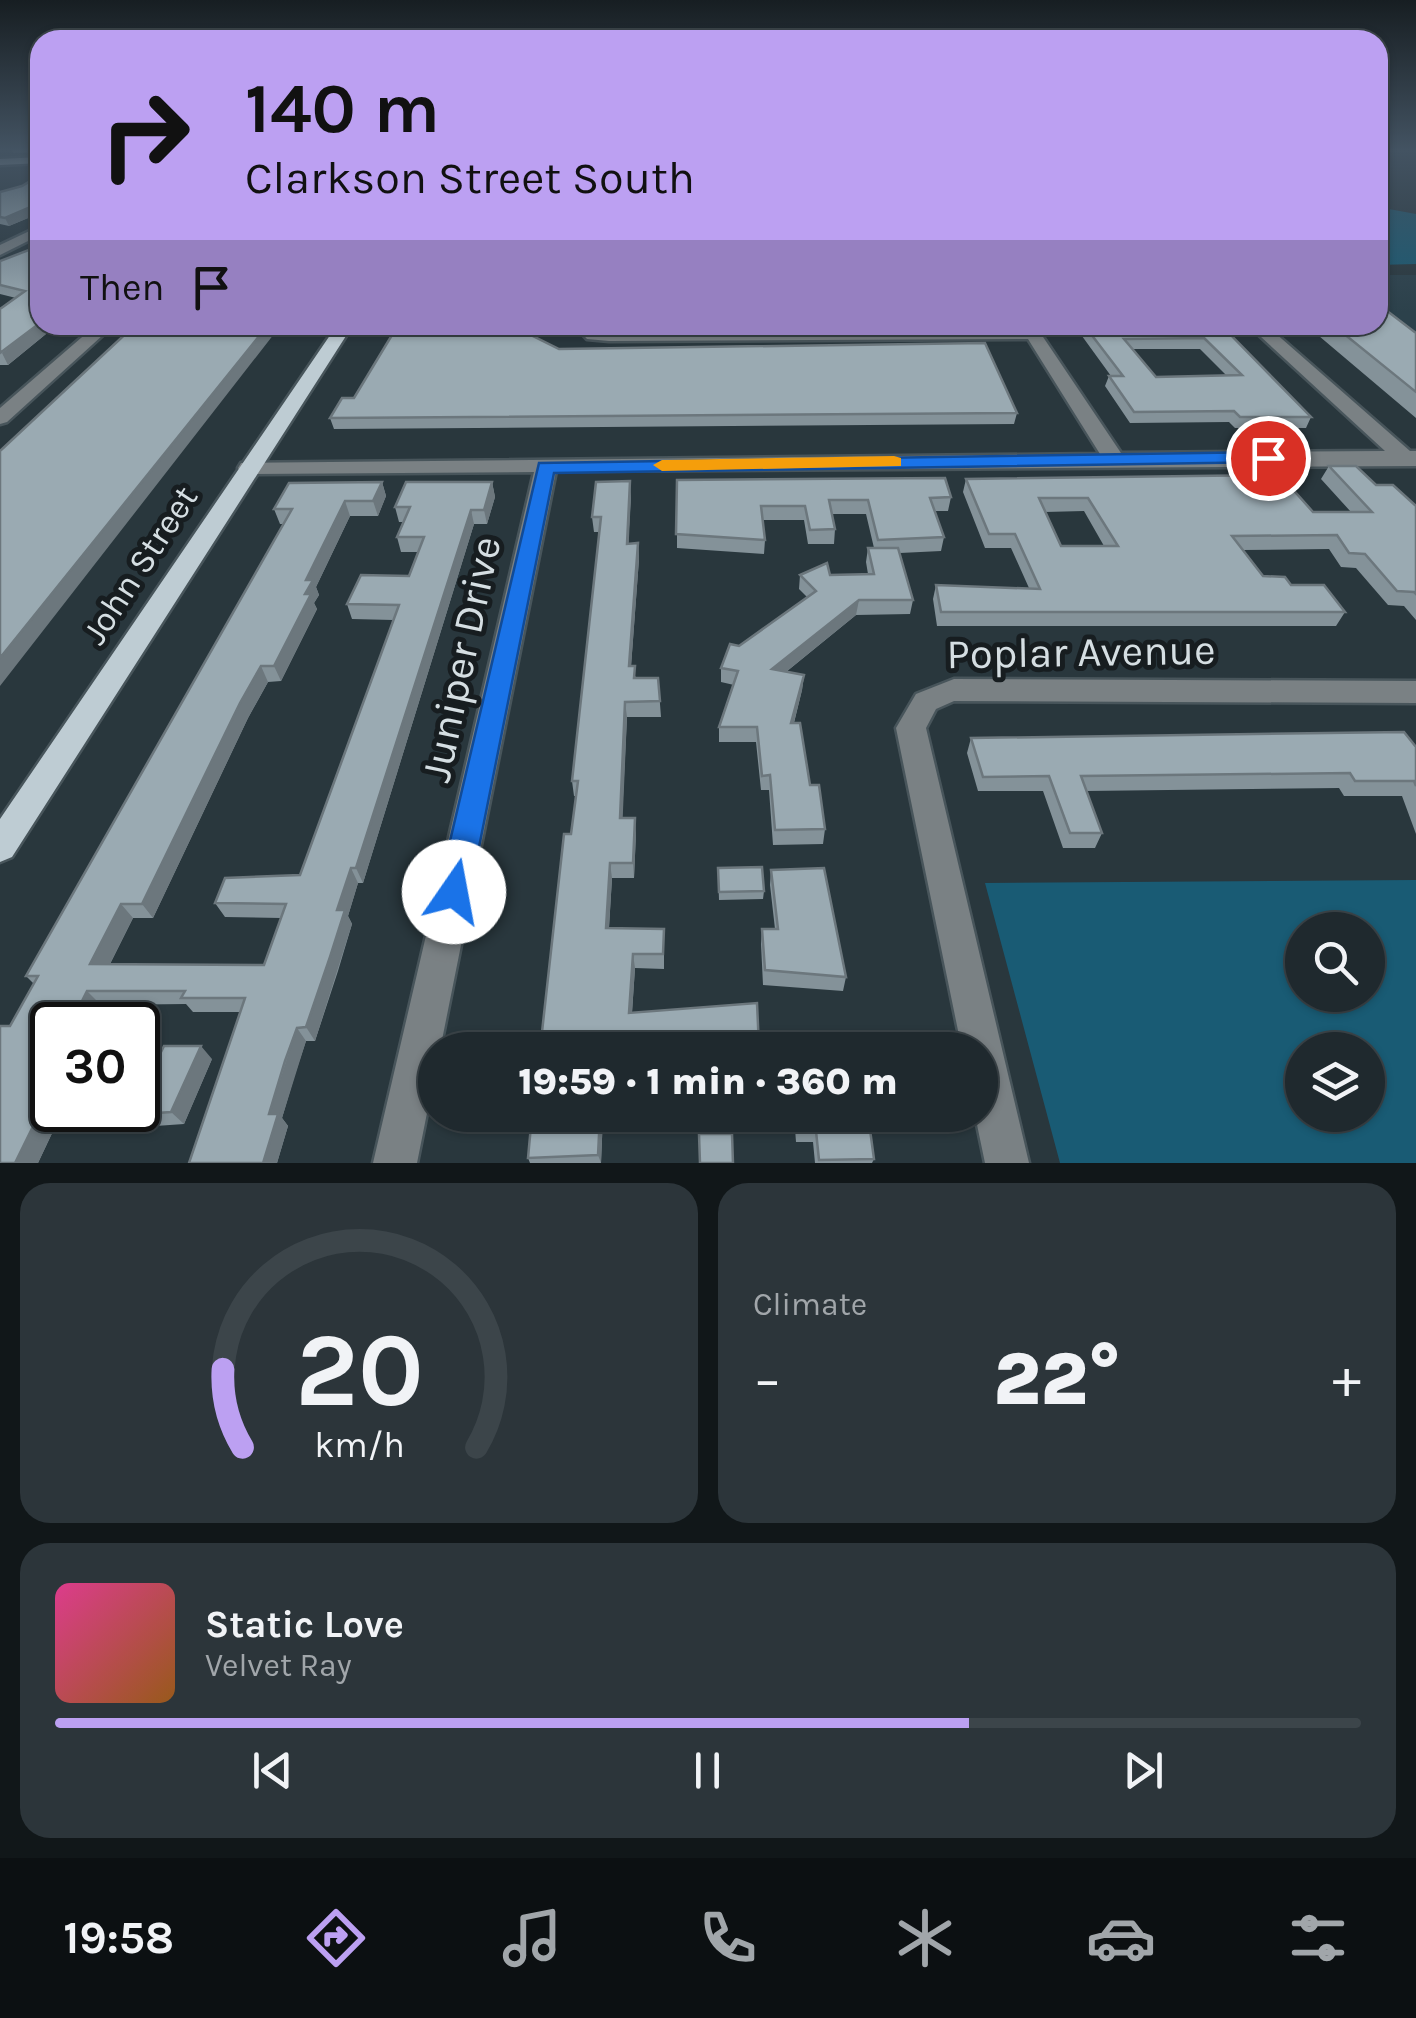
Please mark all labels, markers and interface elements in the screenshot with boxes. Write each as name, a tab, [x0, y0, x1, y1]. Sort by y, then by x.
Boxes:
text: 140 m	[245, 68, 440, 150]
icon: right	[80, 70, 210, 200]
text: Clarkson Street South	[245, 152, 695, 204]
icon: arrive	[184, 260, 239, 315]
text: Then	[80, 265, 164, 310]
pin	[1226, 416, 1311, 501]
icon: arrive	[1241, 431, 1296, 486]
street label: John Street	[74, 478, 206, 652]
street label: Juniper Drive	[411, 532, 511, 786]
street label: Poplar Avenue	[946, 625, 1216, 679]
position arrow	[402, 840, 506, 944]
map controls	[1285, 912, 1385, 1132]
button: search	[1285, 912, 1385, 1012]
speed limit sign: 30	[30, 1002, 160, 1132]
button: layers	[1285, 1032, 1385, 1132]
text: 19:59 · 1 min · 360 m	[518, 1059, 898, 1104]
text: Climate	[753, 1286, 867, 1323]
text: 20	[295, 1310, 423, 1431]
text: 22°	[993, 1335, 1121, 1423]
text: −	[753, 1347, 782, 1411]
text: +	[1332, 1347, 1361, 1411]
text: km/h	[314, 1424, 404, 1466]
text: Static Love	[205, 1602, 404, 1647]
text: Velvet Ray	[205, 1647, 352, 1684]
icon: previous	[245, 1743, 300, 1798]
icon: pause	[680, 1743, 735, 1798]
icon: next	[1116, 1743, 1171, 1798]
icon: directions	[301, 1903, 371, 1973]
icon: music	[497, 1903, 567, 1973]
icon: phone	[693, 1903, 763, 1973]
icon: climate	[890, 1903, 960, 1973]
icon: car	[1086, 1903, 1156, 1973]
icon: filters	[1283, 1903, 1353, 1973]
text: 19:58	[63, 1912, 174, 1964]

